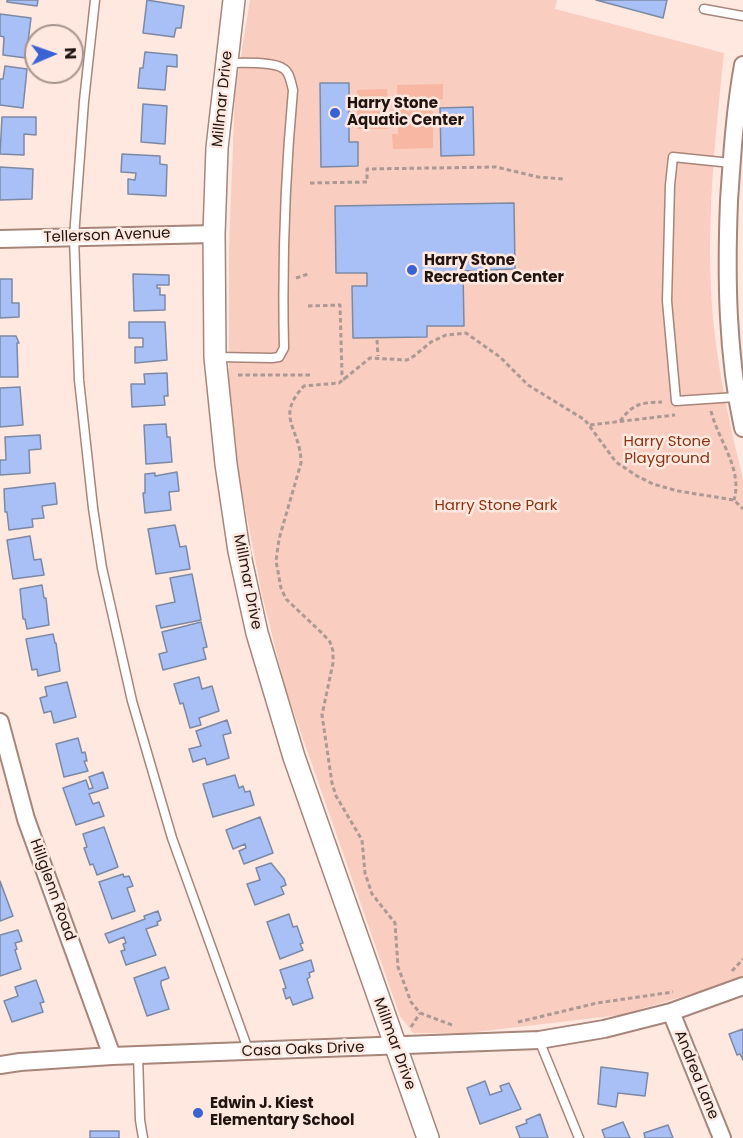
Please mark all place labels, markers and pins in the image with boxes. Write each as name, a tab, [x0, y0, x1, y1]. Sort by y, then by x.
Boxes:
place label: Harry Stone Aquatic Center	[347, 95, 464, 130]
marker: Harry Stone Aquatic Center	[328, 106, 342, 120]
place label: Harry Stone Recreation Center	[424, 252, 564, 287]
marker: Harry Stone Recreation Center	[405, 263, 419, 277]
place label: Edwin J. Kiest Elementary School	[210, 1095, 354, 1130]
marker: Edwin J. Kiest Elementary School	[191, 1106, 205, 1120]

